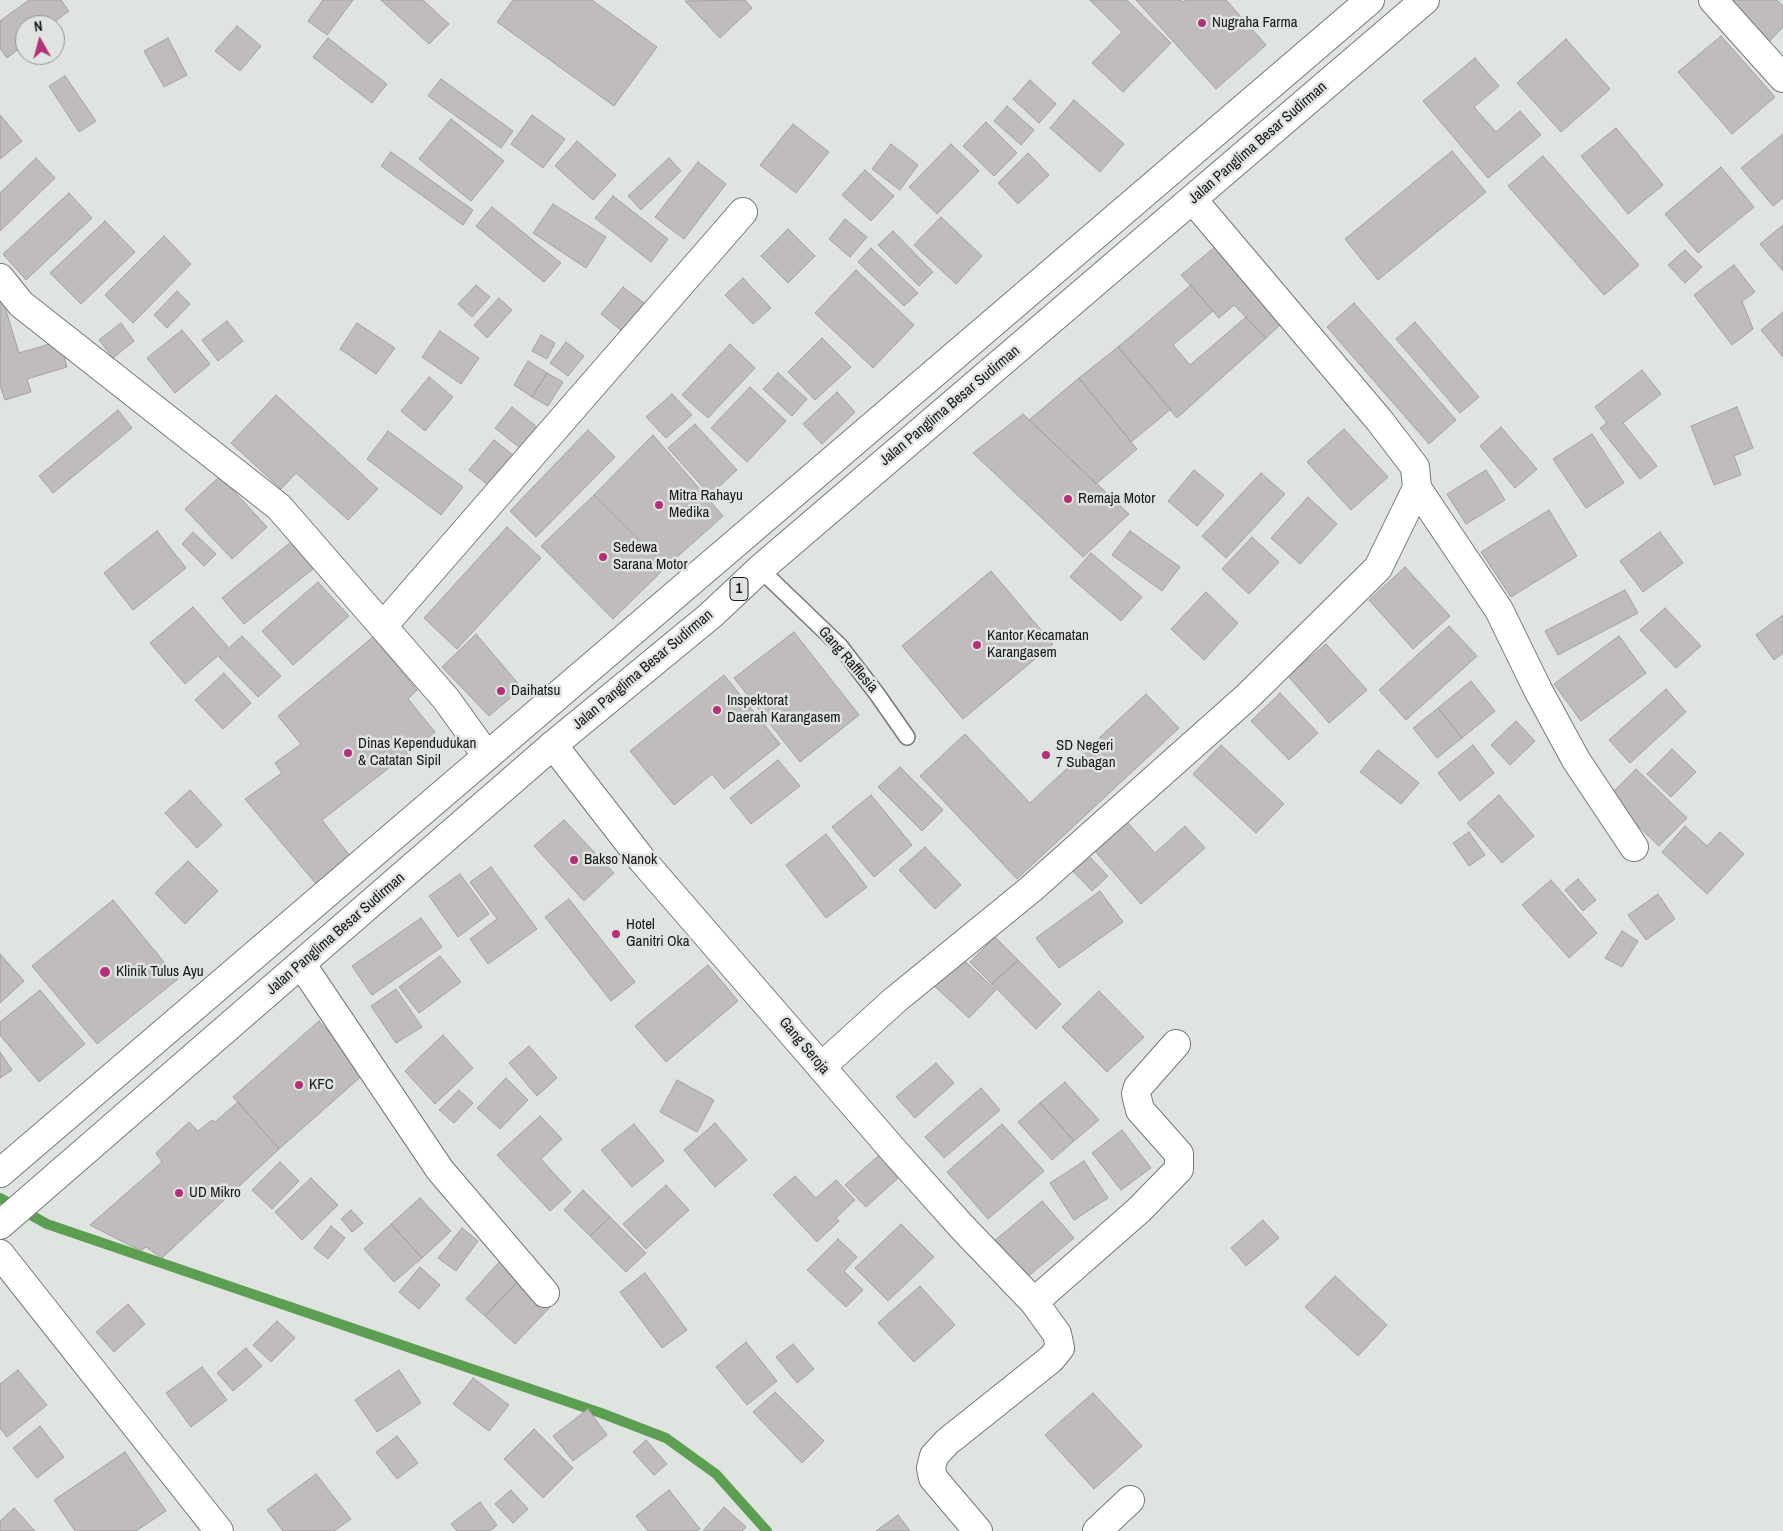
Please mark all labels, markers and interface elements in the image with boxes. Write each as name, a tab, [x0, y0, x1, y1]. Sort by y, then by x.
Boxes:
place label: Nugraha Farma	[1212, 14, 1298, 32]
north arrow	[15, 15, 65, 65]
text: N	[33, 17, 44, 36]
marker: Nugraha Farma	[1196, 17, 1208, 29]
street label: Jalan Panglima Besar Sudirman	[1185, 78, 1331, 208]
street label: Jalan Panglima Besar Sudirman	[876, 342, 1024, 470]
place label: Mitra Rahayu Medika	[669, 487, 743, 522]
place label: Remaja Motor	[1078, 490, 1155, 508]
marker: Remaja Motor	[1062, 493, 1074, 505]
marker: Mitra Rahayu Medika	[653, 499, 665, 511]
place label: Sedewa Sarana Motor	[613, 539, 688, 574]
marker: Sedewa Sarana Motor	[597, 551, 609, 563]
road number: 1	[730, 578, 748, 600]
street label: Jalan Panglima Besar Sudirman	[569, 606, 717, 734]
street label: Gang Rafflesia	[814, 623, 882, 697]
place label: Kantor Kecamatan Karangasem	[987, 627, 1089, 662]
marker: Kantor Kecamatan Karangasem	[971, 639, 983, 651]
place label: Daihatsu	[511, 682, 560, 700]
marker: Daihatsu	[495, 685, 507, 697]
place label: Inspektorat Daerah Karangasem	[727, 692, 840, 727]
marker: Inspektorat Daerah Karangasem	[711, 704, 723, 716]
place label: Dinas Kependudukan & Catatan Sipil	[358, 735, 476, 770]
place label: SD Negeri 7 Subagan	[1056, 737, 1116, 772]
marker: Dinas Kependudukan & Catatan Sipil	[342, 747, 354, 759]
marker: SD Negeri 7 Subagan	[1040, 749, 1052, 761]
place label: Bakso Nanok	[584, 851, 657, 869]
marker: Bakso Nanok	[568, 854, 580, 866]
street label: Jalan Panglima Besar Sudirman	[263, 869, 409, 999]
place label: Hotel Ganitri Oka	[626, 916, 690, 951]
marker: Hotel Ganitri Oka	[610, 928, 622, 940]
place label: Klinik Tulus Ayu	[116, 963, 204, 981]
marker: Klinik Tulus Ayu	[98, 965, 112, 979]
street label: Gang Seroja	[775, 1014, 833, 1078]
place label: KFC	[309, 1076, 334, 1094]
marker: KFC	[293, 1079, 305, 1091]
place label: UD Mikro	[189, 1184, 241, 1202]
marker: UD Mikro	[173, 1187, 185, 1199]

